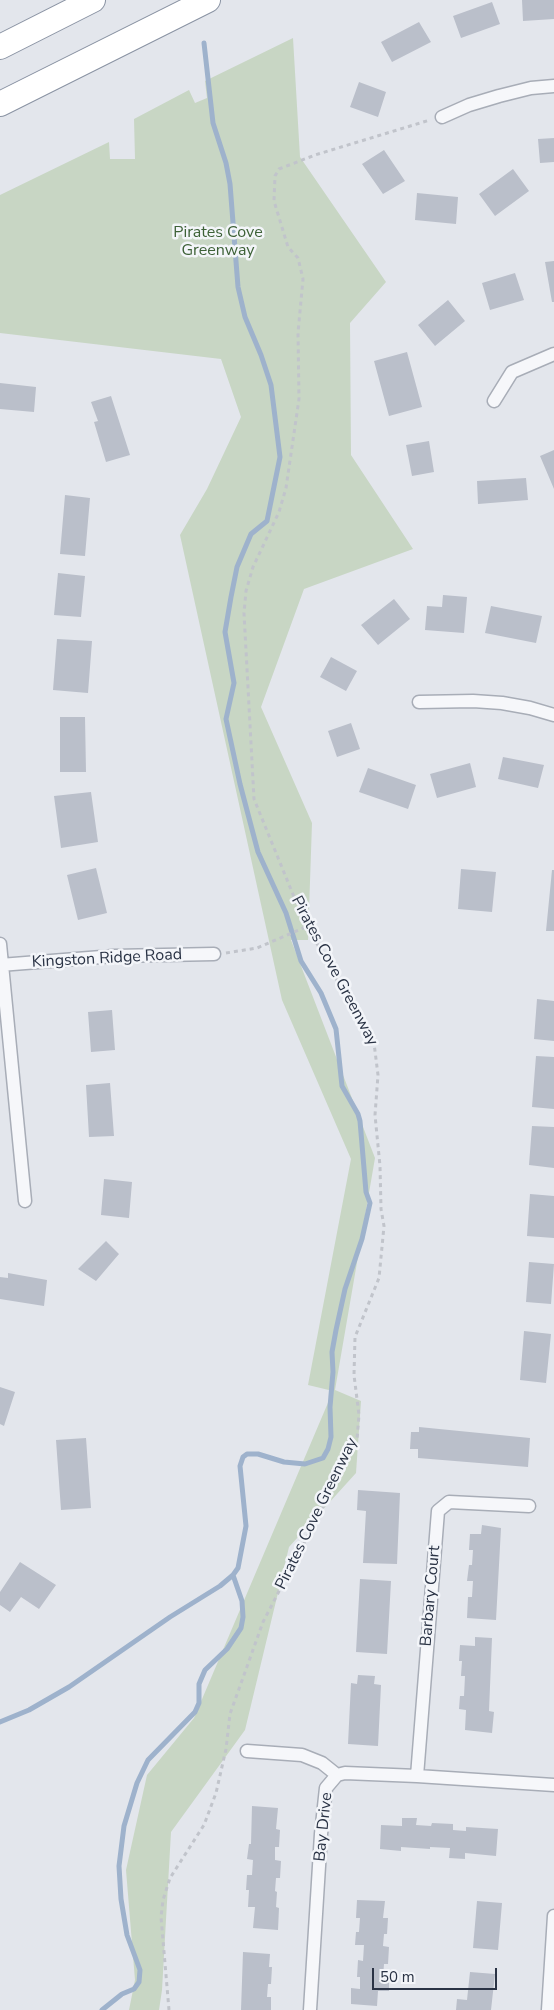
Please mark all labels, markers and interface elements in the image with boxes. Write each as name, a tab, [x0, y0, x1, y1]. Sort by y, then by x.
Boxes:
park label: Pirates Cove Greenway	[173, 223, 263, 261]
street label: Pirates Cove Greenway	[286, 893, 382, 1049]
street label: Kingston Ridge Road	[31, 945, 183, 973]
street label: Pirates Cove Greenway	[272, 1435, 362, 1593]
street label: Barbary Court	[417, 1545, 445, 1647]
street label: Bay Drive	[311, 1791, 337, 1863]
scale bar	[374, 1958, 499, 1990]
text: 50 m	[380, 1967, 415, 1987]

